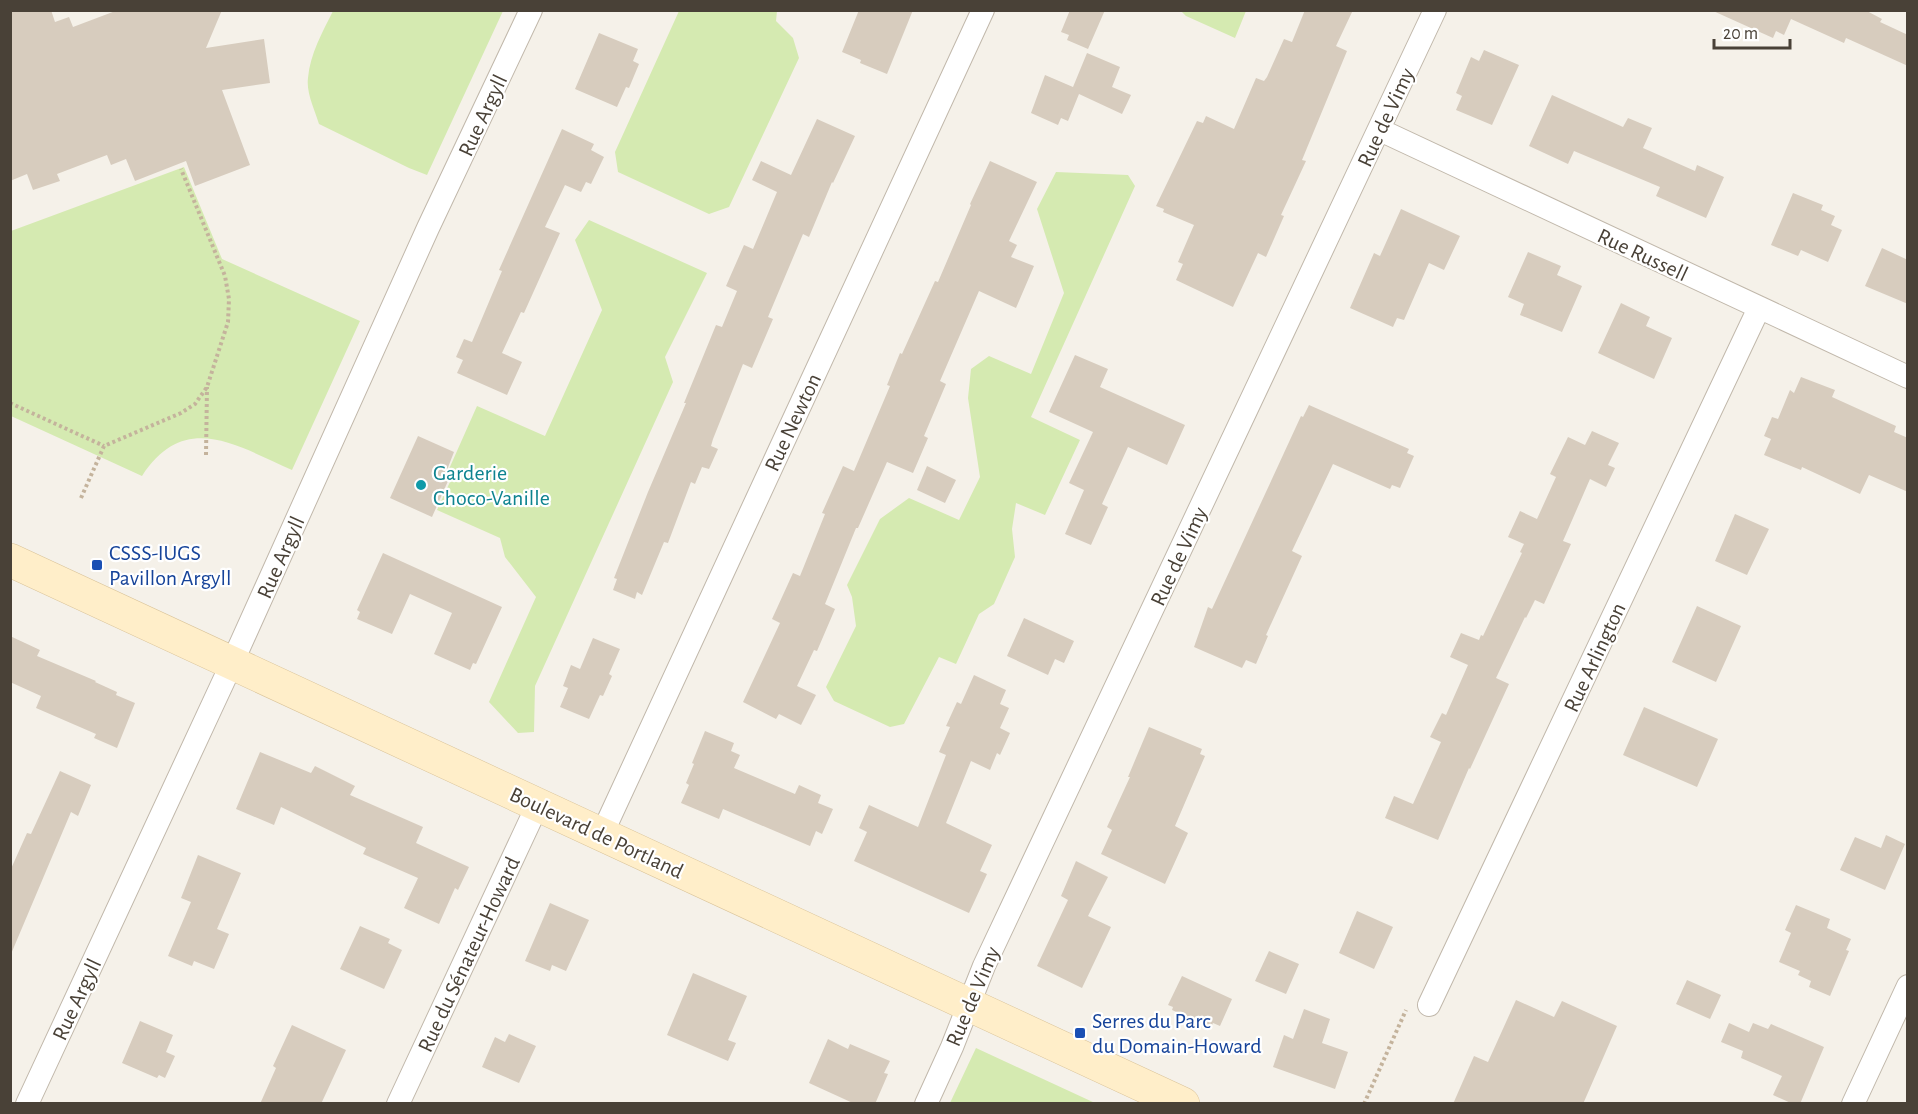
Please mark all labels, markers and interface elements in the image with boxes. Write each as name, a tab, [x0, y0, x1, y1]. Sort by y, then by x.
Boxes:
scale bar	[1714, 12, 1790, 50]
text: 20 m	[1723, 25, 1758, 43]
street label: Rue de Vimy	[1353, 64, 1419, 170]
street label: Rue Argyll	[454, 71, 511, 160]
street label: Rue Russell	[1594, 224, 1691, 285]
street label: Rue Newton	[761, 370, 825, 475]
place label: Garderie Choco-Vanille	[433, 462, 550, 509]
marker: Garderie Choco-Vanille	[414, 478, 428, 492]
street label: Rue de Vimy	[1146, 503, 1212, 609]
street label: Rue Argyll	[253, 513, 309, 602]
place label: CSSS-IUGS Pavillon Argyll	[109, 542, 231, 589]
marker: CSSS-IUGS Pavillon Argyll	[90, 558, 104, 572]
street label: Rue Arlington	[1560, 599, 1630, 715]
street label: Boulevard de Portland	[506, 783, 687, 883]
street label: Rue du Sénateur-Howard	[414, 853, 524, 1056]
street label: Rue de Vimy	[942, 943, 1004, 1050]
street label: Rue Argyll	[48, 955, 105, 1044]
place label: Serres du Parc du Domain-Howard	[1092, 1010, 1262, 1057]
marker: Serres du Parc du Domain-Howard	[1073, 1026, 1087, 1040]

